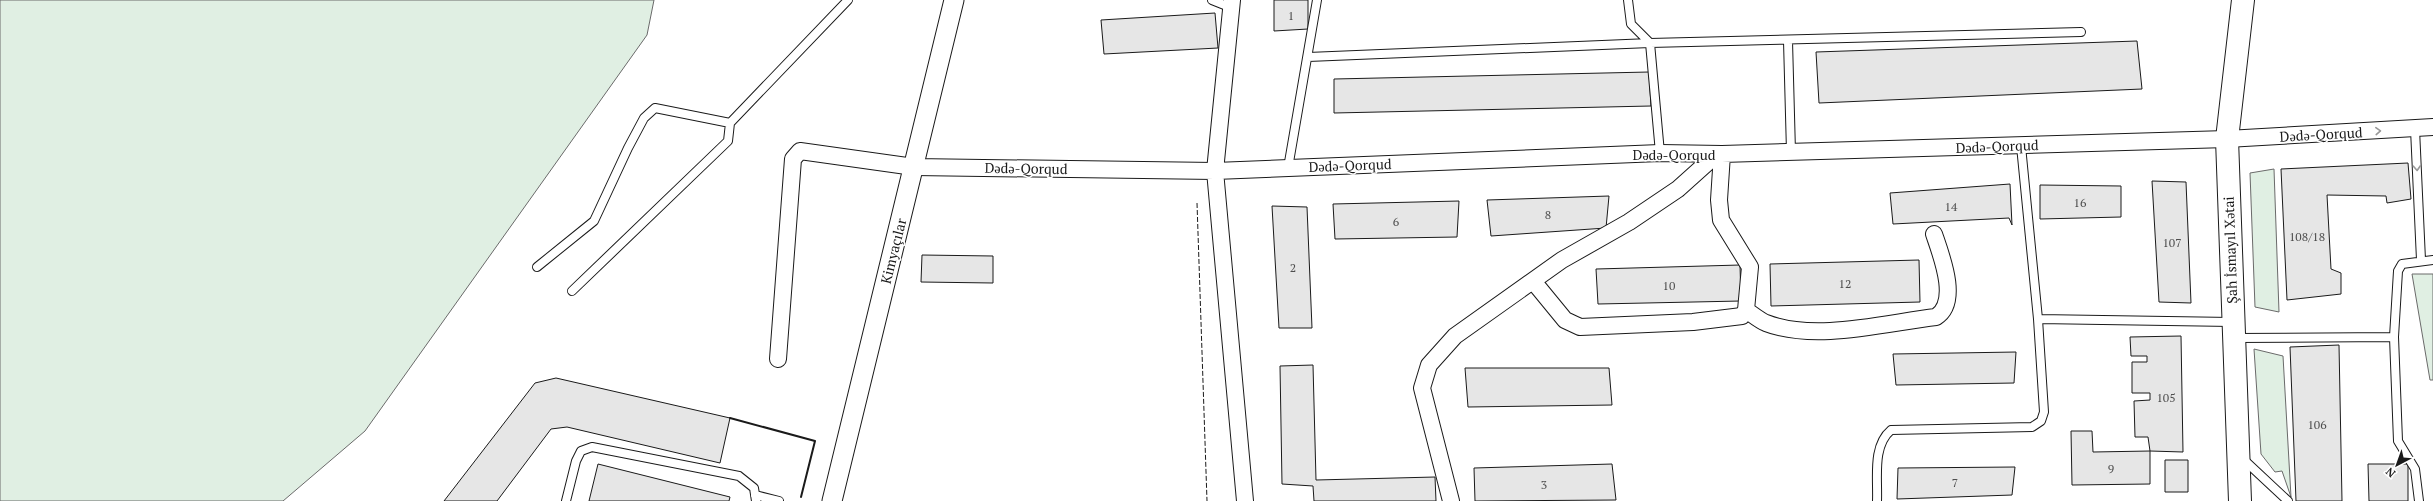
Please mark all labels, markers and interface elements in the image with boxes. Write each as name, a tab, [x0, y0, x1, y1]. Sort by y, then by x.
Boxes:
house number: 1	[1288, 8, 1294, 23]
street label: Dədə-Qorqud	[2279, 122, 2363, 146]
one-way arrow	[2375, 127, 2381, 136]
street label: Dədə-Qorqud	[1955, 135, 2039, 157]
street label: Dədə-Qorqud	[1632, 145, 1716, 164]
street label: Dədə-Qorqud	[1308, 154, 1392, 176]
street label: Dədə-Qorqud	[984, 158, 1068, 178]
one-way arrow	[2412, 165, 2421, 171]
house number: 16	[2074, 195, 2087, 210]
street label: Şah İsmayıl Xətai	[2219, 196, 2241, 304]
house number: 14	[1945, 199, 1958, 214]
house number: 8	[1545, 207, 1551, 222]
house number: 6	[1393, 214, 1400, 229]
street label: Kimyaçılar	[876, 216, 910, 286]
house number: 108/18	[2289, 229, 2325, 244]
house number: 107	[2162, 235, 2182, 250]
house number: 2	[1290, 260, 1296, 275]
house number: 12	[1839, 276, 1851, 291]
house number: 10	[1663, 278, 1675, 293]
house number: 105	[2156, 390, 2176, 405]
house number: 106	[2307, 417, 2327, 432]
north arrow	[2377, 445, 2417, 485]
house number: 9	[2108, 461, 2114, 476]
text: N	[2382, 464, 2398, 481]
house number: 7	[1952, 475, 1958, 490]
house number: 3	[1541, 477, 1547, 492]

